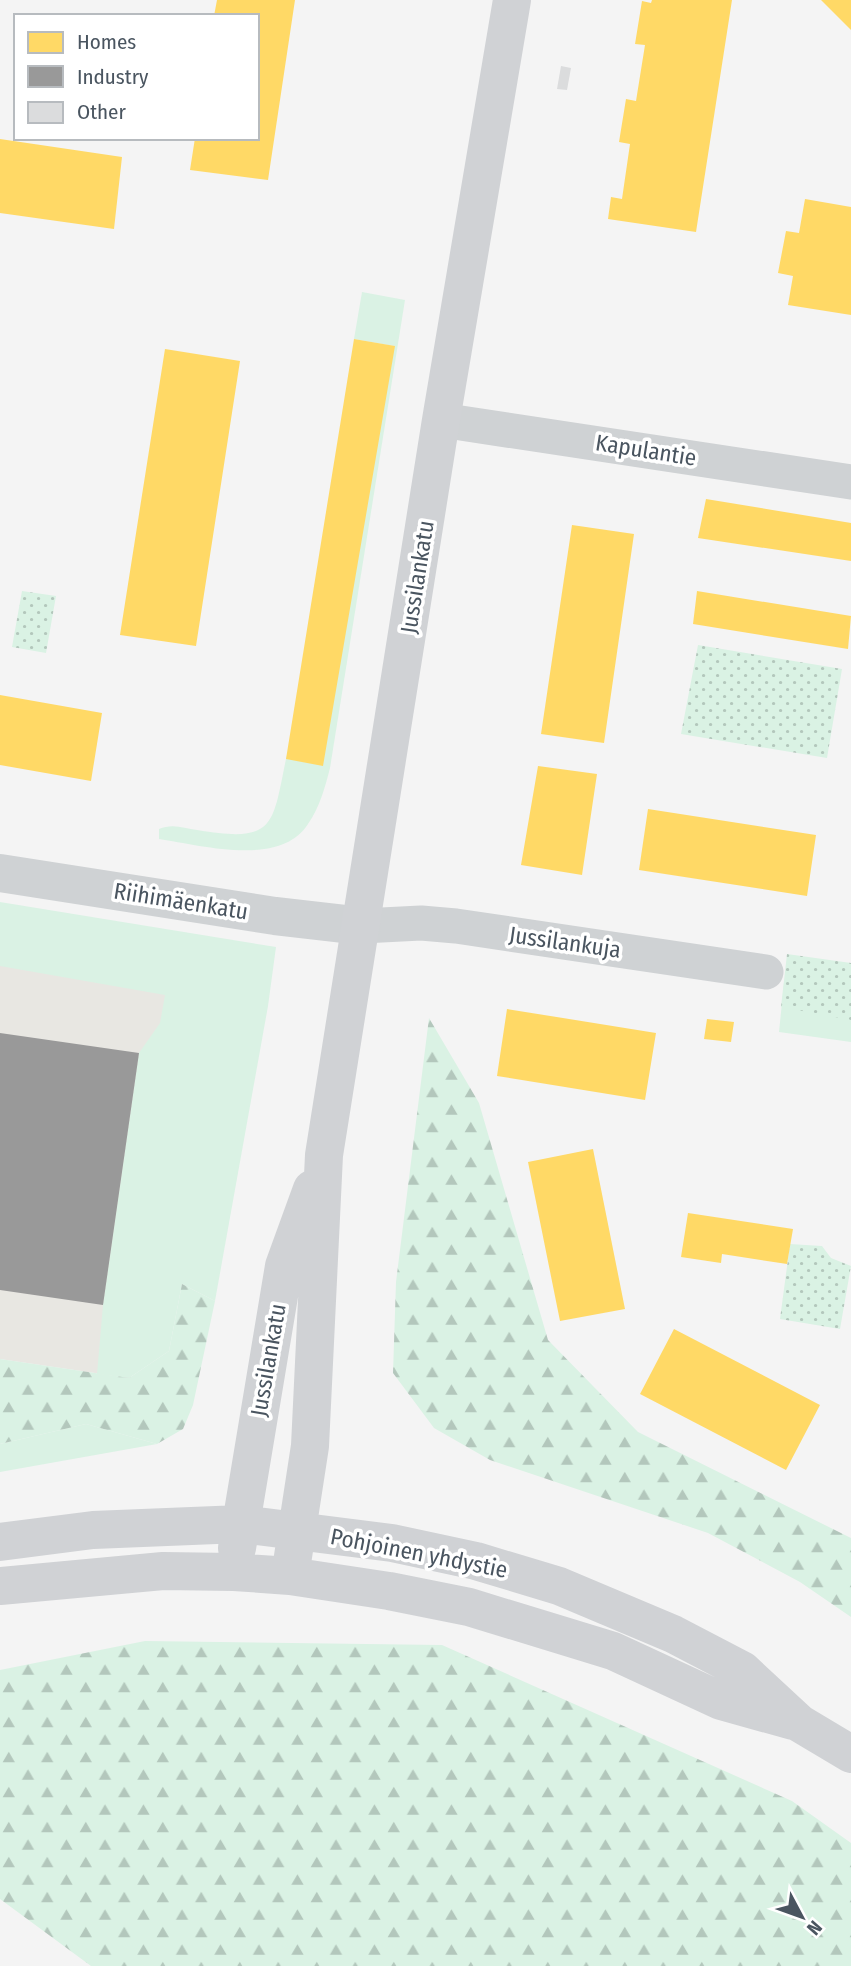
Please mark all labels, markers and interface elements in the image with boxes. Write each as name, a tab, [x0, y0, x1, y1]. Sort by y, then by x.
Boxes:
legend	[14, 14, 259, 140]
text: Homes	[77, 29, 136, 55]
text: Industry	[77, 64, 149, 90]
text: Other	[77, 99, 126, 125]
street label: Kapulantie	[594, 428, 698, 472]
street label: Jussilankatu	[394, 518, 440, 636]
street label: Riihimäenkatu	[112, 877, 250, 925]
street label: Jussilankuja	[507, 920, 623, 964]
street label: Jussilankatu	[244, 1301, 292, 1419]
street label: Pohjoinen yhdystie	[328, 1522, 510, 1584]
north arrow	[767, 1882, 837, 1952]
text: N	[802, 1916, 827, 1940]

